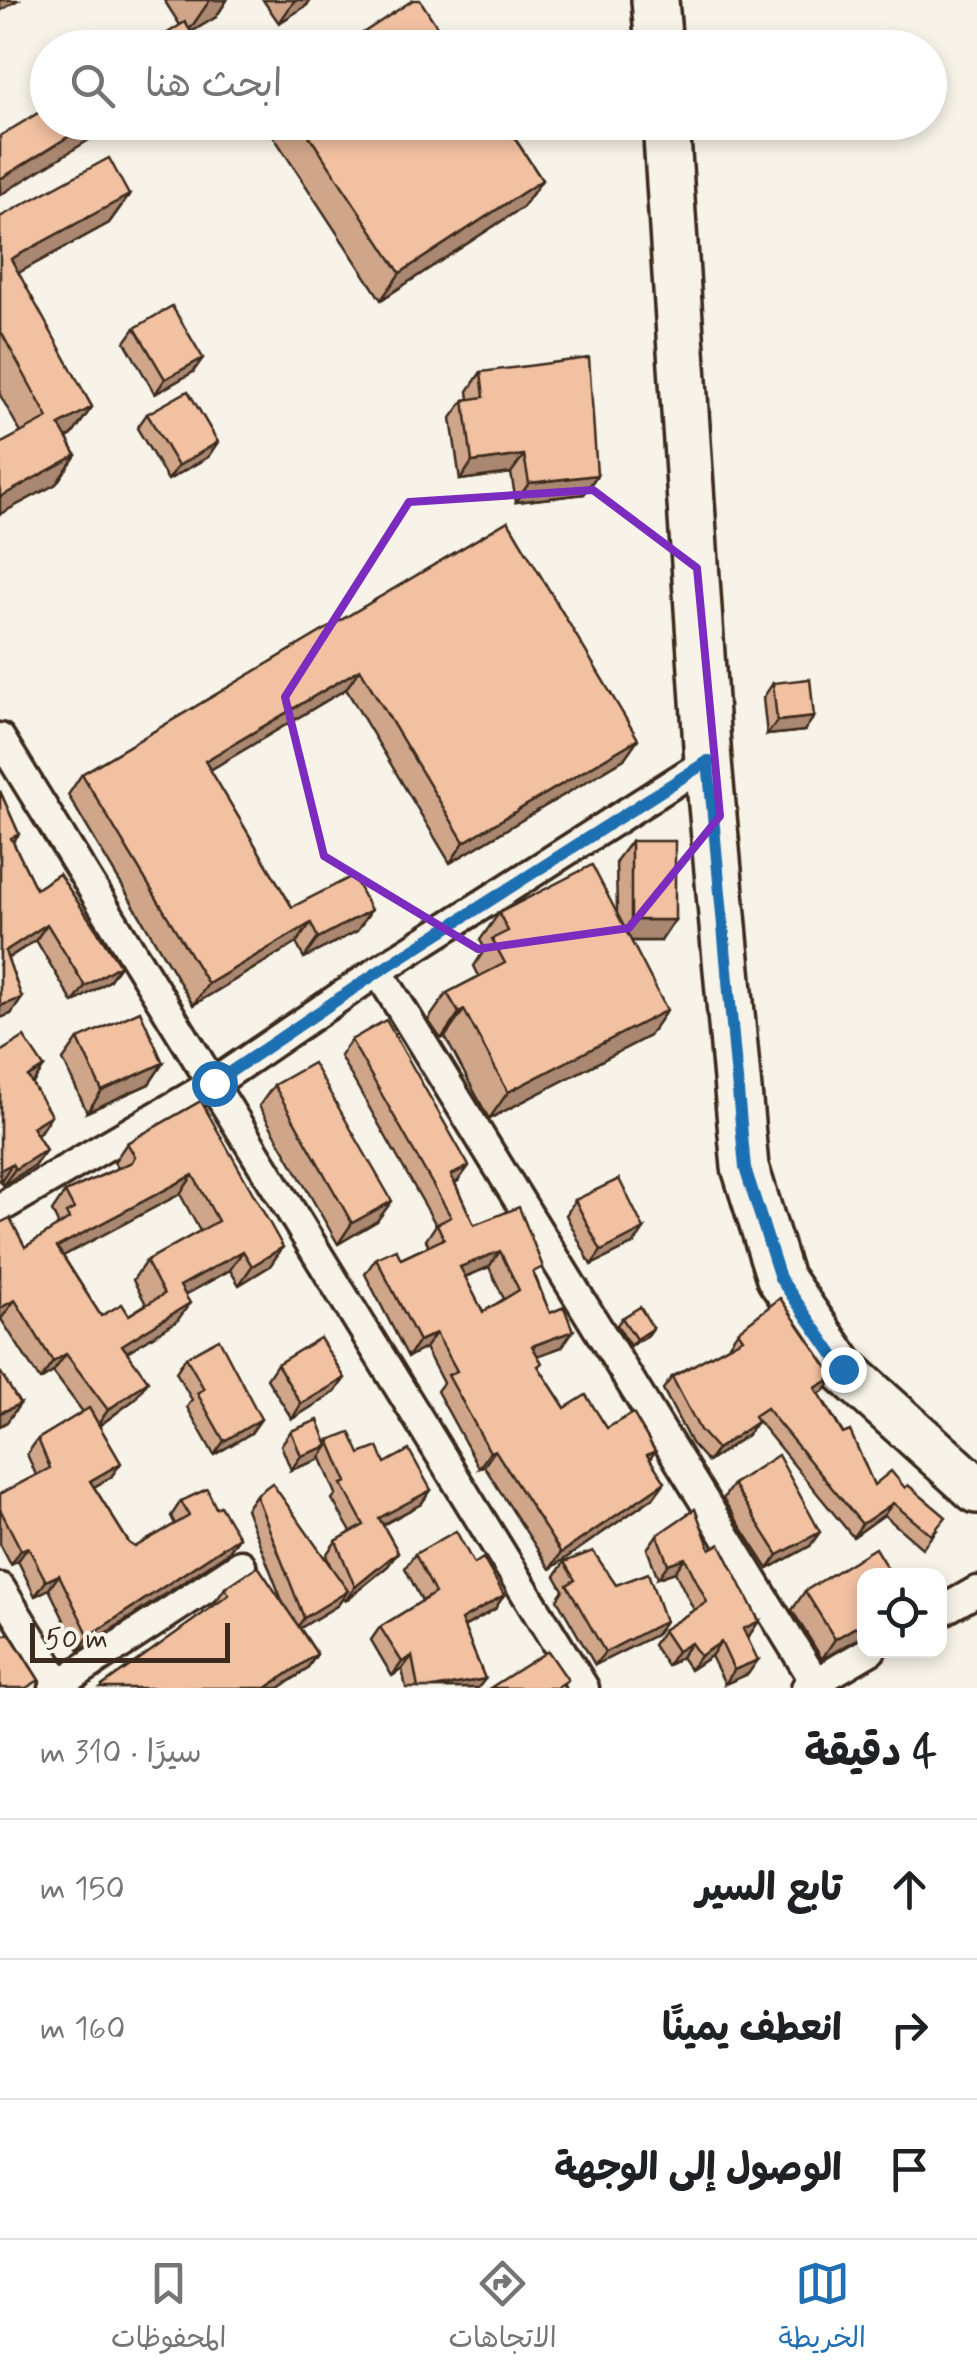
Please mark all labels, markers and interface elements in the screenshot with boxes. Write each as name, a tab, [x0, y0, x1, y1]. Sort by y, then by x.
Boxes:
search box	[30, 30, 947, 140]
icon: search	[65, 58, 120, 113]
text: ابحث هنا	[145, 61, 282, 110]
route start	[192, 1061, 238, 1107]
route end	[821, 1347, 867, 1393]
map controls	[857, 1568, 947, 1658]
button: locate	[857, 1568, 947, 1658]
scale bar	[30, 1618, 230, 1662]
text: 50 m	[45, 1622, 108, 1659]
text: 4 دقيقة	[804, 1726, 937, 1781]
text: سيرًا · 310 m	[40, 1732, 202, 1774]
icon: ahead	[882, 1862, 937, 1917]
text: تابع السير	[696, 1865, 842, 1914]
text: 150 m	[40, 1868, 125, 1910]
icon: right	[882, 2002, 937, 2057]
text: انعطف يمينًا	[662, 2005, 842, 2054]
text: 160 m	[40, 2008, 125, 2050]
icon: arrive	[882, 2142, 937, 2197]
text: الوصول إلى الوجهة	[554, 2145, 842, 2194]
tab: المحفوظات	[111, 2256, 226, 2362]
tab: الاتجاهات	[448, 2256, 557, 2362]
tab: الخريطة	[779, 2256, 866, 2362]

